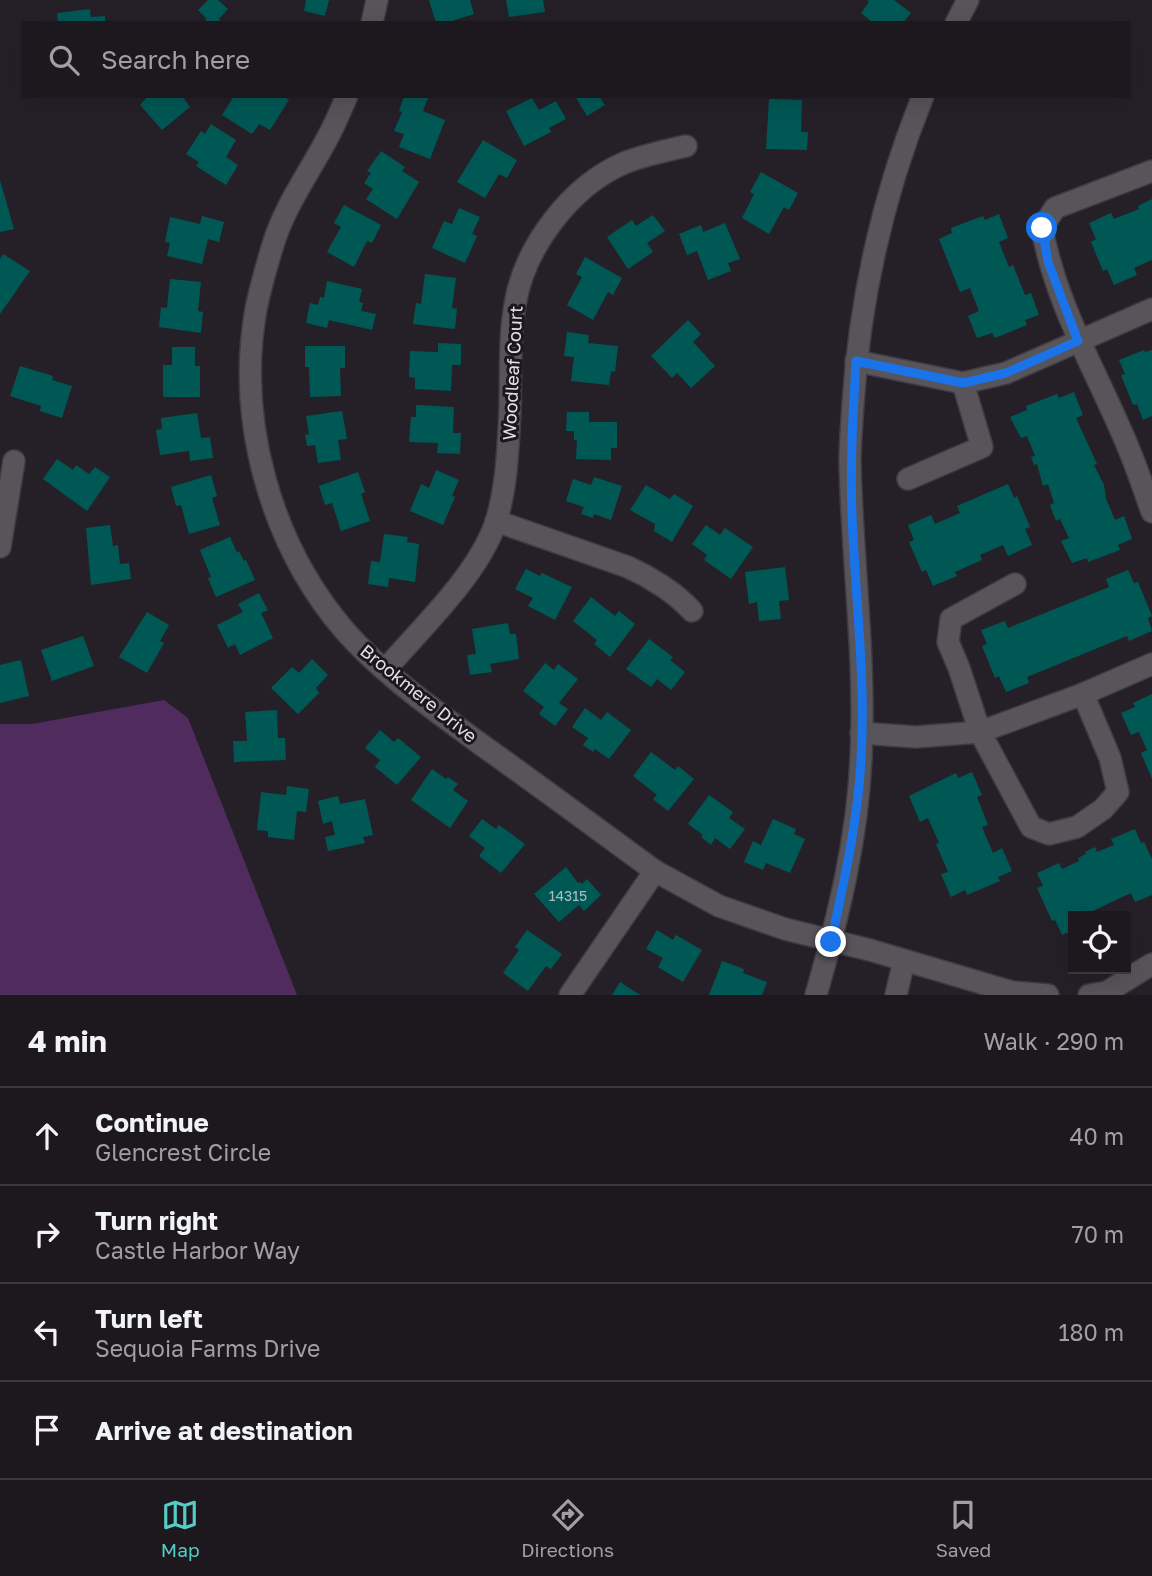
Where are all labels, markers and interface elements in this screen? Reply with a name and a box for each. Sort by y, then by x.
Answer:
search box [21,21,1131,98]
icon: search [45,41,83,79]
text: Search here [101,44,250,75]
route start [1026,212,1057,243]
street label: Woodleaf Court [497,305,527,441]
street label: Brookmere Drive [356,639,482,747]
house number: 14315 [549,887,587,904]
map controls [1068,911,1131,974]
button: locate [1068,911,1131,974]
route end [815,926,846,957]
text: 4 min [28,1023,107,1059]
text: Walk · 290 m [983,1027,1124,1055]
text: Continue [95,1107,209,1138]
icon: ahead [28,1117,66,1155]
text: 40 m [1070,1122,1124,1150]
text: Glencrest Circle [95,1138,271,1166]
text: Turn right [95,1205,218,1236]
icon: right [28,1215,66,1253]
text: 70 m [1071,1220,1124,1248]
text: Castle Harbor Way [95,1236,300,1264]
text: Turn left [95,1303,203,1334]
icon: left [28,1313,66,1351]
text: 180 m [1058,1318,1124,1346]
text: Sequoia Farms Drive [95,1334,320,1362]
icon: arrive [28,1411,66,1449]
text: Arrive at destination [95,1415,353,1446]
tab: Map [161,1496,200,1561]
tab: Directions [521,1496,614,1561]
tab: Saved [936,1496,991,1561]

